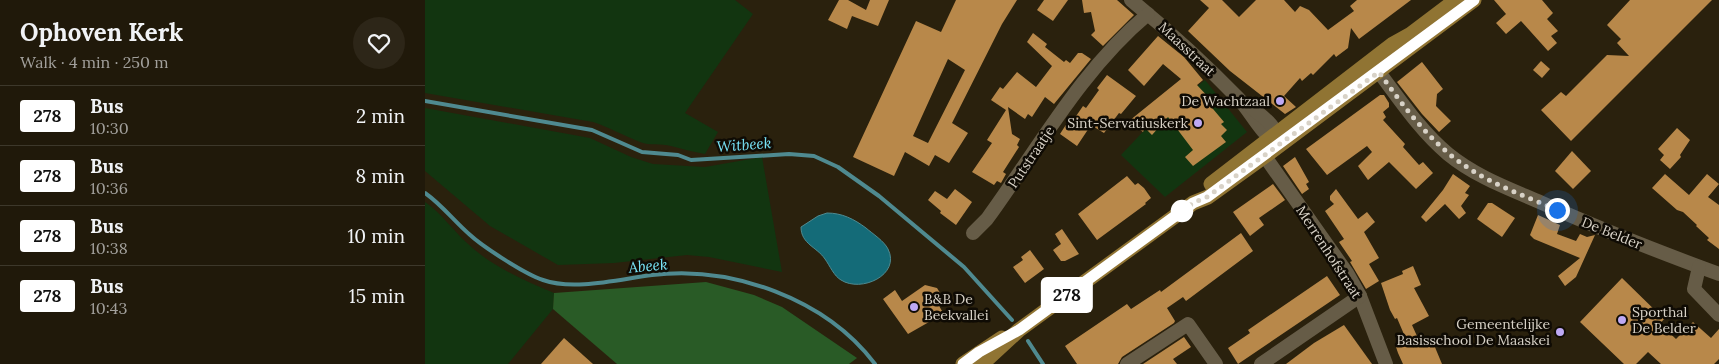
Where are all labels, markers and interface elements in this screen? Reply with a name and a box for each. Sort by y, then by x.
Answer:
text: Ophoven Kerk [20,17,183,48]
button: heart [353,17,405,69]
street label: Maasstraat [1155,18,1220,80]
text: Walk · 4 min · 250 m [20,52,168,72]
place label: De Wachtzaal [1181,92,1270,110]
text: Bus [90,94,123,118]
marker: De Wachtzaal [1274,95,1286,107]
text: 278 [33,104,62,127]
text: 2 min [356,104,405,128]
place label: Sint-Servatiuskerk [1067,114,1188,132]
marker: Sint-Servatiuskerk [1192,117,1204,129]
text: 10:30 [90,118,129,138]
street label: Putstraatje [1004,122,1059,192]
water label: Witbeek [716,133,772,156]
text: Bus [90,154,123,178]
text: 278 [33,164,62,187]
text: 8 min [355,164,405,188]
text: 10:36 [90,178,128,198]
your location [1545,198,1570,223]
unlabelled marker [1171,200,1193,222]
street label: Merrenhofstraat [1292,202,1366,302]
street label: De Belder [1579,213,1645,253]
text: Bus [90,214,123,238]
text: 278 [33,224,62,247]
text: 10 min [347,224,405,248]
text: 10:38 [90,238,128,258]
water label: Abeek [627,254,668,277]
text: Bus [90,274,123,298]
line badge: 278 [1038,279,1096,311]
text: 278 [1053,283,1081,306]
text: 278 [33,284,62,307]
text: 15 min [349,284,405,308]
place label: B&B De Beekvallei [924,290,989,324]
text: 10:43 [90,298,127,318]
marker: B&B De Beekvallei [908,301,920,313]
place label: Sporthal De Belder [1632,303,1696,337]
marker: Sporthal De Belder [1616,314,1628,326]
place label: Gemeentelijke Basisschool De Maaskei [1397,315,1550,349]
marker: Gemeentelijke Basisschool De Maaskei [1554,326,1566,338]

